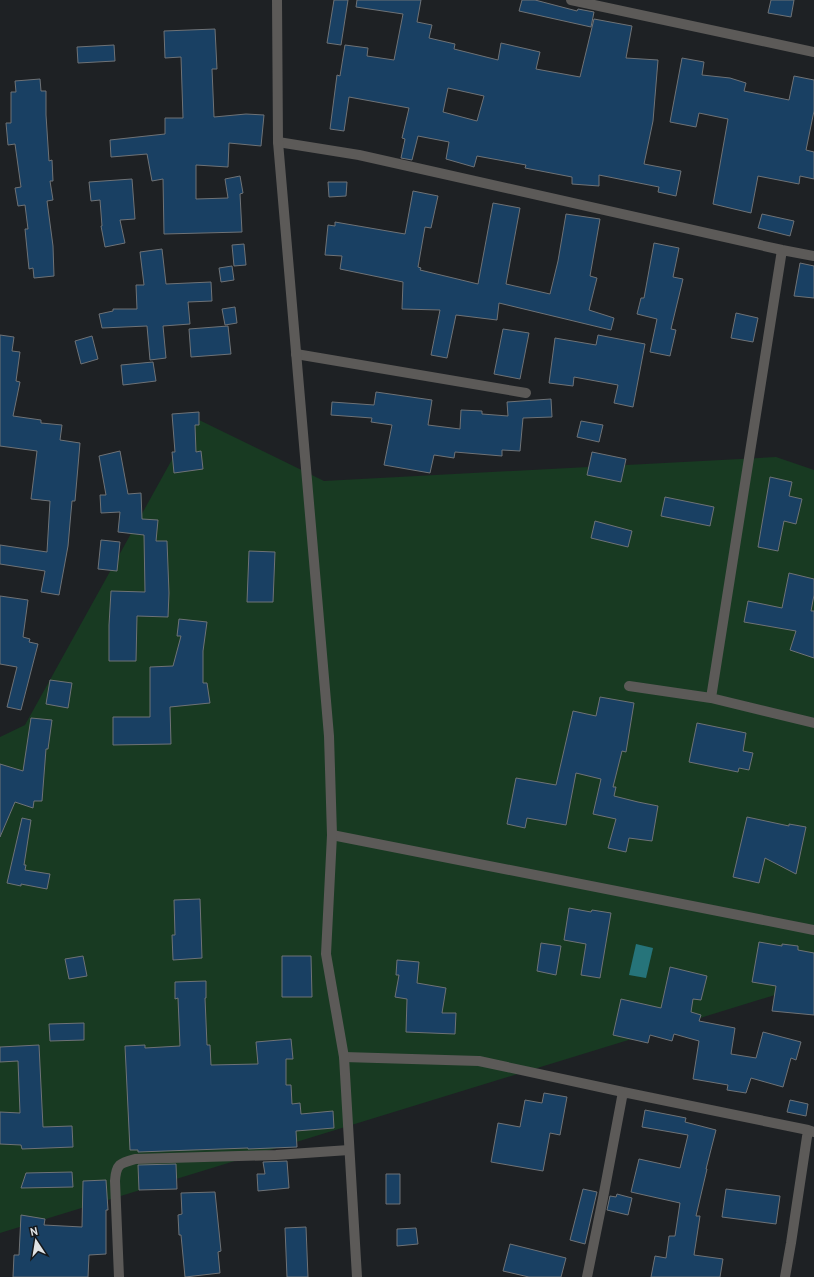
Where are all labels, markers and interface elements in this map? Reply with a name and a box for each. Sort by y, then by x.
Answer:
north arrow [16,1221,56,1261]
text: N [29,1224,39,1239]

